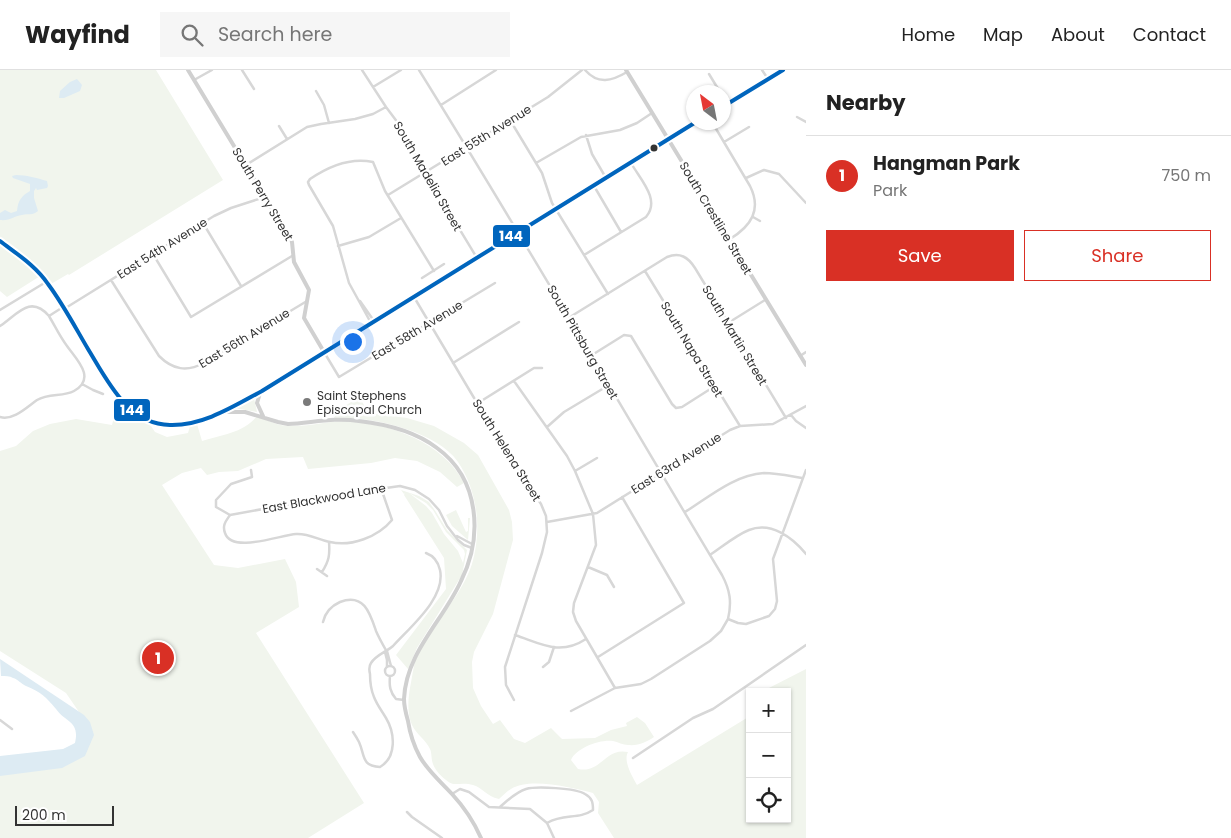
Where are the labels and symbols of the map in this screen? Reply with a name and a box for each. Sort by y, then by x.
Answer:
north arrow [686,85,731,130]
street label: East 55th Avenue [438,100,534,170]
street label: South Madelia Street [390,118,466,234]
unlabelled marker [649,143,659,153]
street label: South Perry Street [228,144,298,244]
street label: South Crestline Street [676,158,756,278]
street label: East 54th Avenue [114,213,210,283]
line badge: 144 [492,224,531,248]
text: 144 [499,226,523,246]
street label: South Pittsburg Street [543,282,623,402]
street label: South Martin Street [698,282,772,388]
street label: East 58th Avenue [368,296,466,364]
street label: South Napa Street [657,298,727,400]
street label: East 56th Avenue [195,304,293,372]
your location [340,329,366,355]
place label: Saint Stephens Episcopal Church [317,387,422,418]
street label: South Helena Street [469,395,545,505]
marker: Saint Stephens Episcopal Church [301,396,313,408]
line badge: 144 [113,398,151,422]
text: 144 [120,400,144,420]
street label: East 63rd Avenue [628,428,724,498]
street label: East Blackwood Lane [261,479,387,517]
pin: 1 [142,639,174,677]
scale bar [15,803,114,826]

